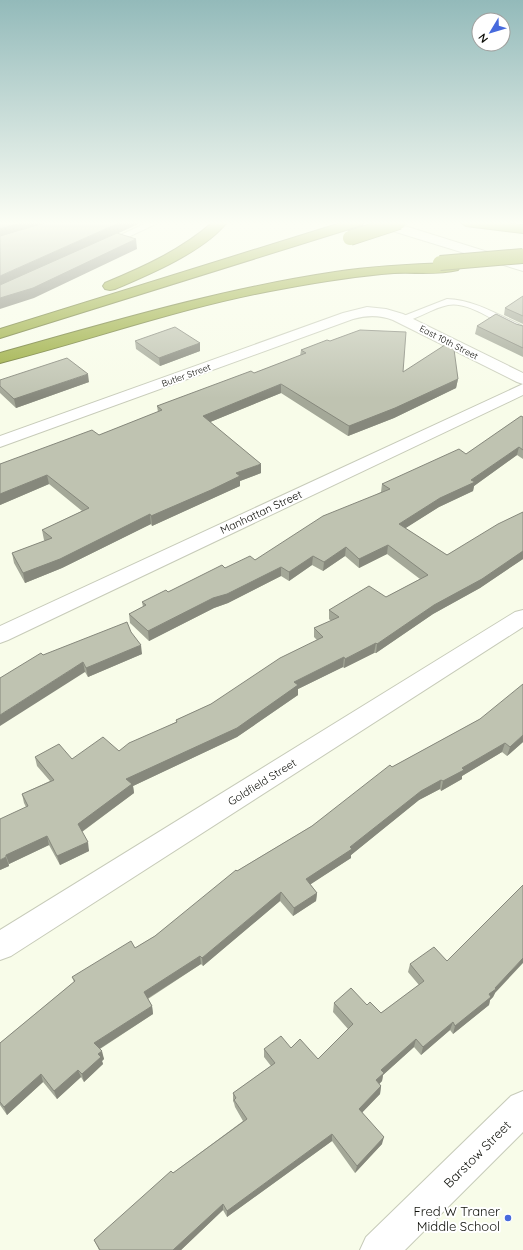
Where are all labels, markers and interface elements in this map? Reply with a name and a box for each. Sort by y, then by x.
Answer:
north arrow [471,12,511,52]
text: N [475,31,491,46]
street label: East 10th Street [418,323,480,361]
street label: Butler Street [160,361,212,389]
street label: Manhattan Street [218,487,304,537]
street label: Goldfield Street [225,755,299,809]
street label: Barstow Street [440,1117,514,1191]
place label: Fred W Traner Middle School [413,1203,500,1234]
marker: Fred W Traner Middle School [503,1213,513,1223]

